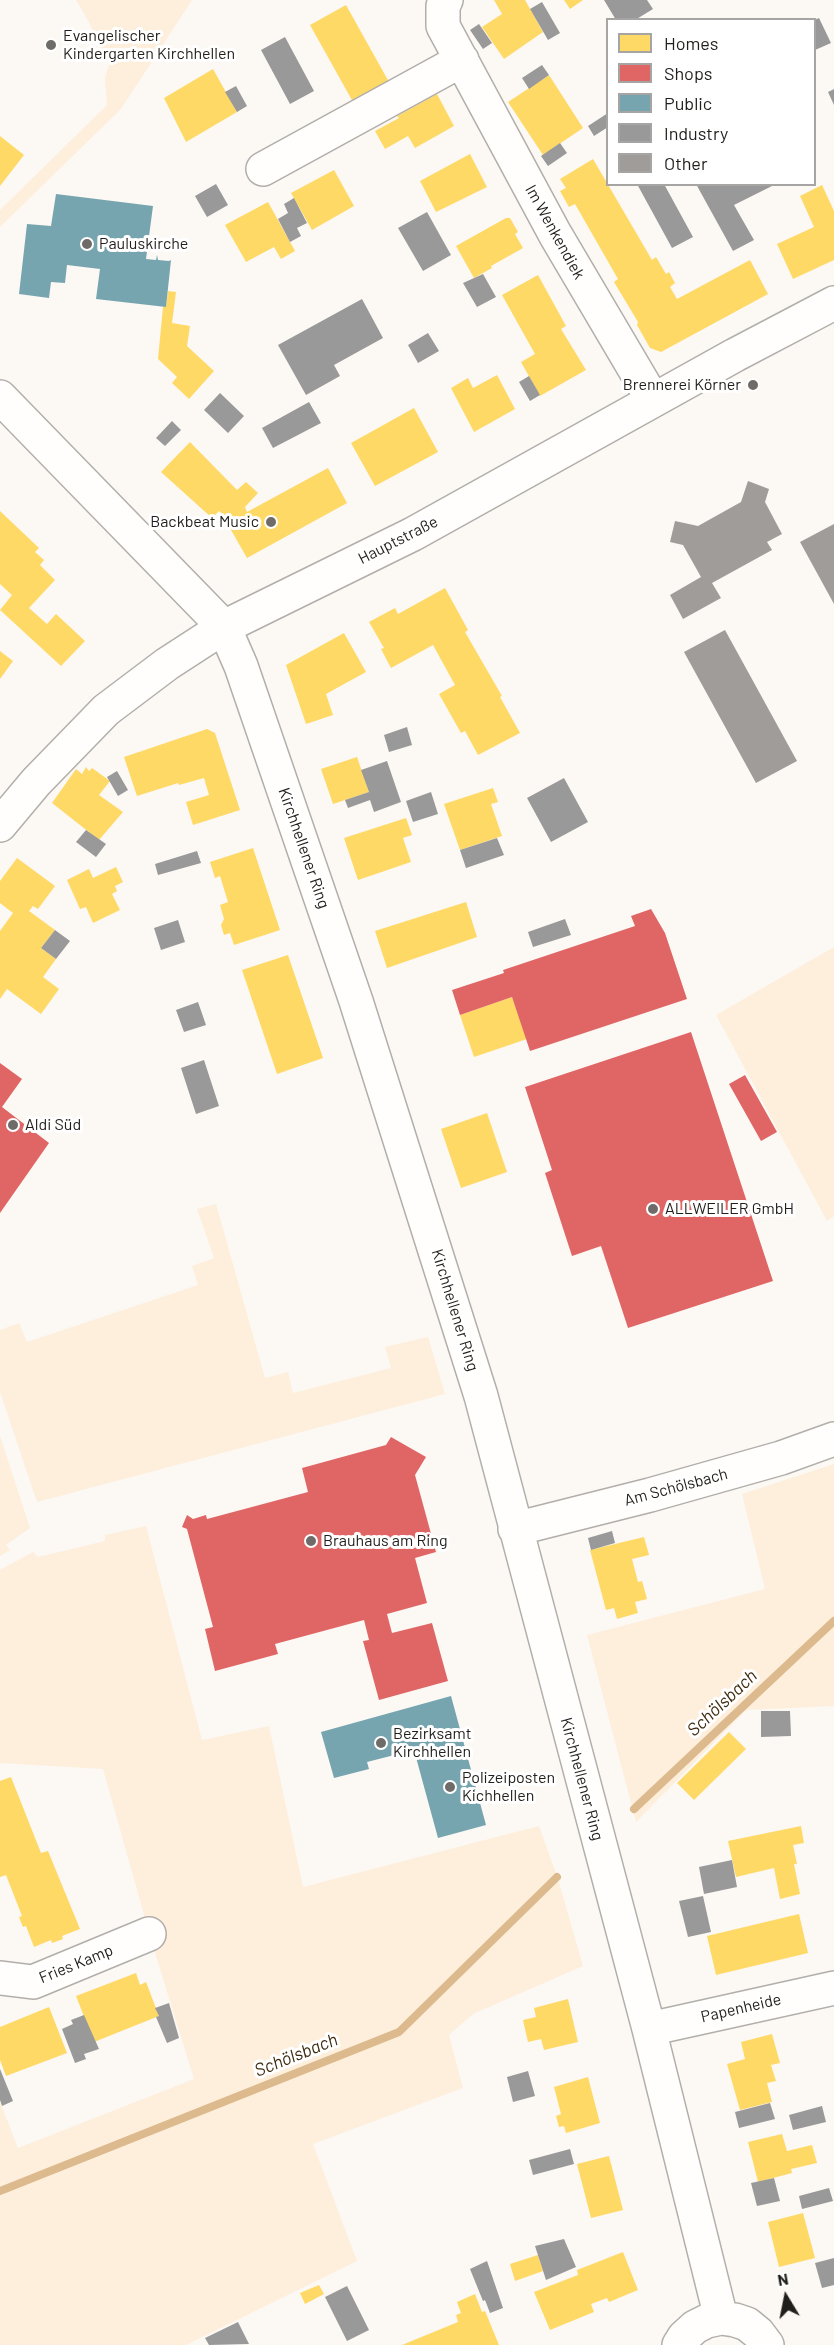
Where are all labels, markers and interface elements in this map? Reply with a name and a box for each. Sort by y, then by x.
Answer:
legend [606,18,816,186]
place label: Evangelischer Kindergarten Kirchhellen [63,26,235,64]
text: Homes [664,32,718,54]
marker: Evangelischer Kindergarten Kirchhellen [44,38,58,52]
text: Shops [664,62,713,84]
text: Public [664,92,712,114]
text: Industry [664,122,728,144]
text: Other [664,152,707,174]
street label: Im Wenkendiek [521,181,589,283]
place label: Pauluskirche [99,234,188,254]
marker: Pauluskirche [80,237,94,251]
place label: Brennerei Körner [623,375,741,395]
marker: Brennerei Körner [746,378,760,392]
place label: Backbeat Music [150,512,259,532]
street label: Hauptstraße [355,512,441,568]
marker: Backbeat Music [264,515,278,529]
street label: Kirchhellener Ring [274,785,334,911]
place label: Aldi Süd [25,1115,81,1135]
marker: Aldi Süd [6,1118,20,1132]
place label: ALLWEILER GmbH [665,1199,794,1219]
marker: ALLWEILER GmbH [646,1202,660,1216]
street label: Kirchhellener Ring [427,1247,483,1373]
street label: Am Schölsbach [622,1464,730,1510]
place label: Brauhaus am Ring [323,1531,448,1551]
marker: Brauhaus am Ring [304,1534,318,1548]
water label: Schölsbach [683,1665,761,1741]
street label: Kirchhellener Ring [556,1715,608,1843]
place label: Bezirksamt Kirchhellen [393,1724,471,1762]
marker: Bezirksamt Kirchhellen [374,1736,388,1750]
place label: Polizeiposten Kichhellen [462,1768,555,1806]
marker: Polizeiposten Kichhellen [443,1780,457,1794]
street label: Fries Kamp [36,1940,116,1988]
street label: Papenheide [699,1989,783,2027]
water label: Schölsbach [251,2029,341,2081]
north arrow [756,2267,816,2327]
text: N [776,2269,790,2289]

